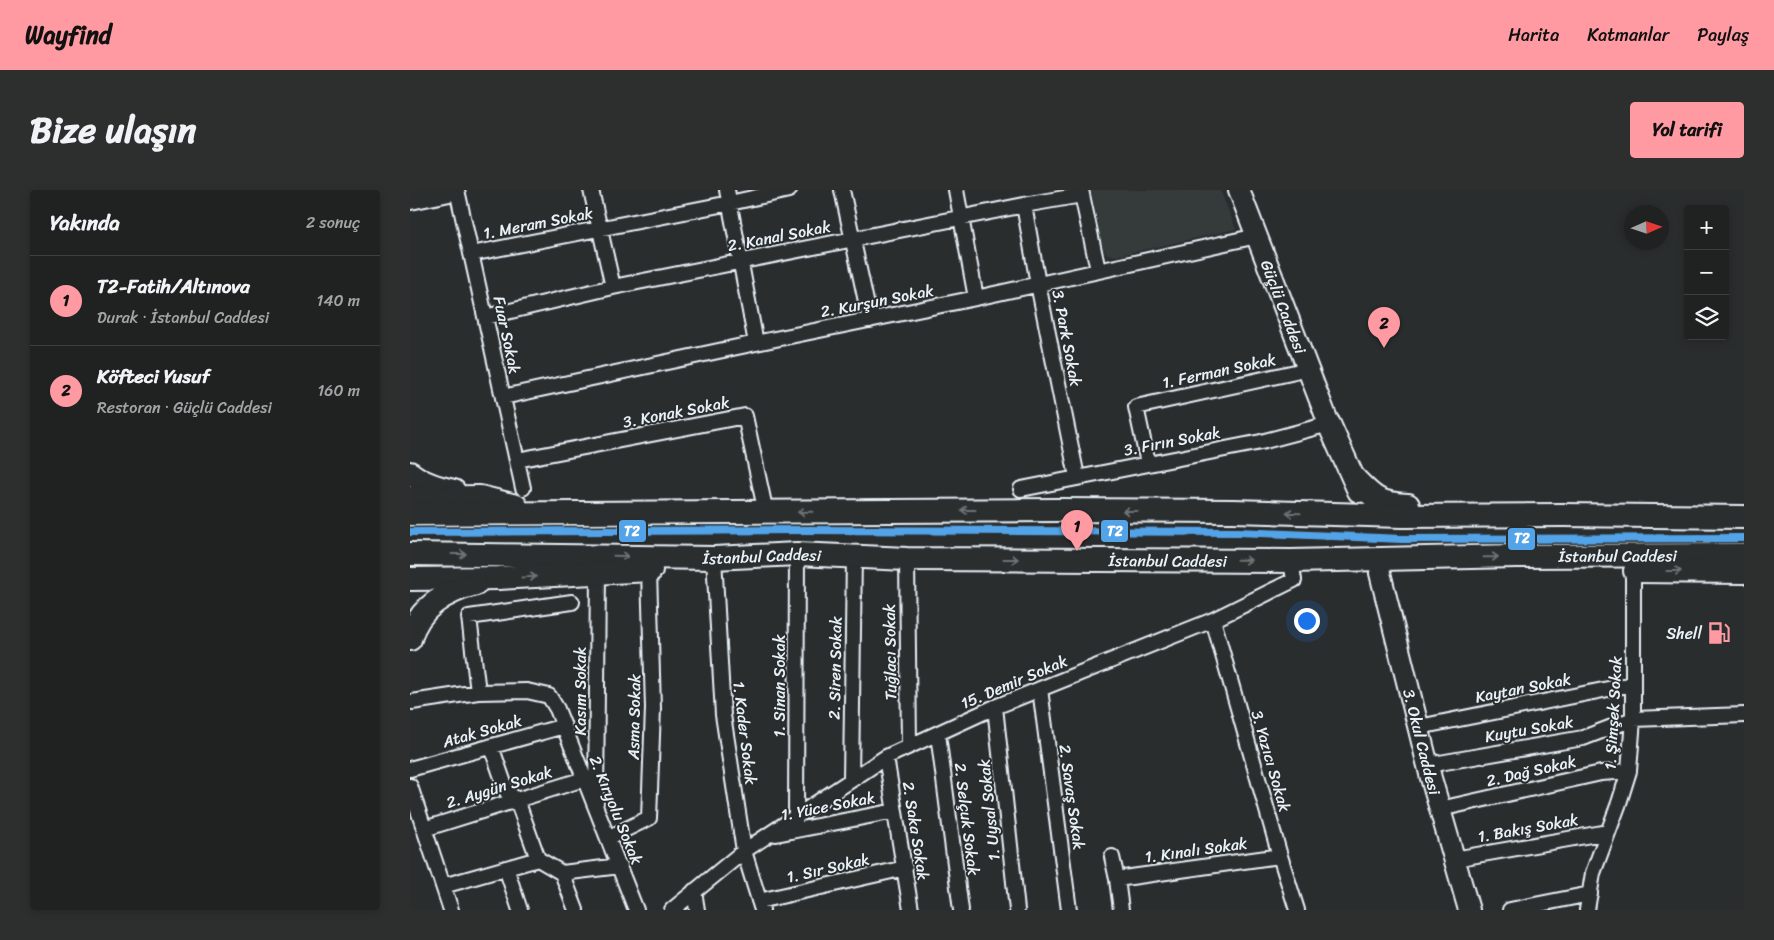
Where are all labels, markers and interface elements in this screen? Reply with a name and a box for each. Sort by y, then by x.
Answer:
text: Wayfind [25,14,111,56]
text: Harita [1508,19,1559,51]
text: Katmanlar [1587,19,1669,51]
text: Paylaş [1697,19,1749,51]
text: Bize ulaşın [30,99,196,161]
button: Yol tarifi [1630,102,1744,158]
street label: 1. Meram Sokak [481,198,596,248]
text: Yakında [50,204,120,242]
north arrow [1624,205,1669,250]
map controls [1684,205,1729,340]
button: + [1684,205,1729,250]
text: 2 sonuç [306,208,360,237]
street label: 2. Kanal Sokak [725,212,833,260]
button: − [1684,250,1729,295]
street label: Güçlü Caddesi [1253,255,1315,359]
text: T2-Fatih/Altınova [97,270,250,303]
street label: 2. Kurşun Sokak [818,276,937,326]
text: 1 [63,286,69,315]
text: 140 m [317,286,360,315]
street label: 3. Park Sokak [1043,287,1091,389]
street label: Fuar Sokak [485,293,529,377]
button: layers [1684,295,1729,340]
text: Durak · İstanbul Caddesi [97,303,269,332]
pin: 2 [1368,307,1400,348]
street label: 1. Ferman Sokak [1159,345,1279,397]
text: Köfteci Yusuf [97,360,210,393]
text: 2 [61,376,71,405]
text: 160 m [317,376,360,405]
street label: 3. Konak Sokak [620,387,732,437]
text: Restoran · Güçlü Caddesi [97,393,272,422]
street label: 3. Fırın Sokak [1121,417,1223,465]
one-way arrow [960,505,976,515]
one-way arrow [1123,506,1139,515]
one-way arrow [798,507,814,517]
one-way arrow [1285,509,1301,518]
pin: 1 [1061,510,1093,551]
line badge: T2 [618,519,647,543]
text: T2 [624,519,641,544]
line badge: T2 [1100,519,1129,543]
text: T2 [1107,519,1124,544]
text: T2 [1514,526,1531,551]
line badge: T2 [1507,527,1536,551]
street label: İstanbul Caddesi [702,539,822,573]
street label: İstanbul Caddesi [1557,541,1678,570]
street label: İstanbul Caddesi [1107,546,1228,575]
one-way arrow [450,549,466,559]
one-way arrow [613,552,629,561]
one-way arrow [1482,552,1499,562]
one-way arrow [1002,554,1019,564]
one-way arrow [1235,556,1251,565]
one-way arrow [1666,566,1682,576]
one-way arrow [520,572,536,581]
street label: Tuğlacı Sokak [875,603,905,700]
your location [1294,608,1320,634]
street label: 2. Siren Sokak [820,616,850,720]
place label: Shell [1666,619,1702,648]
fuel station icon: Shell [1706,620,1732,646]
street label: 1. Sinan Sokak [765,634,794,737]
street label: Kasım Sokak [566,646,595,736]
street label: 15. Demir Sokak [956,646,1073,718]
street label: 1. Şimşek Sokak [1596,655,1630,771]
street label: Kaytan Sokak [1473,664,1574,711]
street label: Asma Sokak [619,673,649,761]
street label: 1. Kader Sokak [724,680,766,787]
street label: 3. Okul Caddesi [1395,686,1450,799]
street label: Atak Sokak [438,706,526,756]
street label: 3. Yazıcı Sokak [1243,707,1300,816]
street label: Kuytu Sokak [1482,707,1576,751]
street label: 2. Savaş Sokak [1050,742,1094,852]
street label: 2. Dağ Sokak [1483,746,1579,795]
street label: 2. Kıryolu Sokak [581,751,651,870]
street label: 2. Aygün Sokak [442,757,556,817]
street label: 1. Uysal Sokak [969,757,1009,862]
street label: 2. Selçuk Sokak [946,761,988,877]
street label: 2. Saka Sokak [894,779,938,883]
street label: 1. Yüce Sokak [779,783,877,829]
street label: 1. Bakış Sokak [1475,805,1581,851]
street label: 1. Kınalı Sokak [1143,828,1250,872]
street label: 1. Sır Sokak [784,844,872,892]

